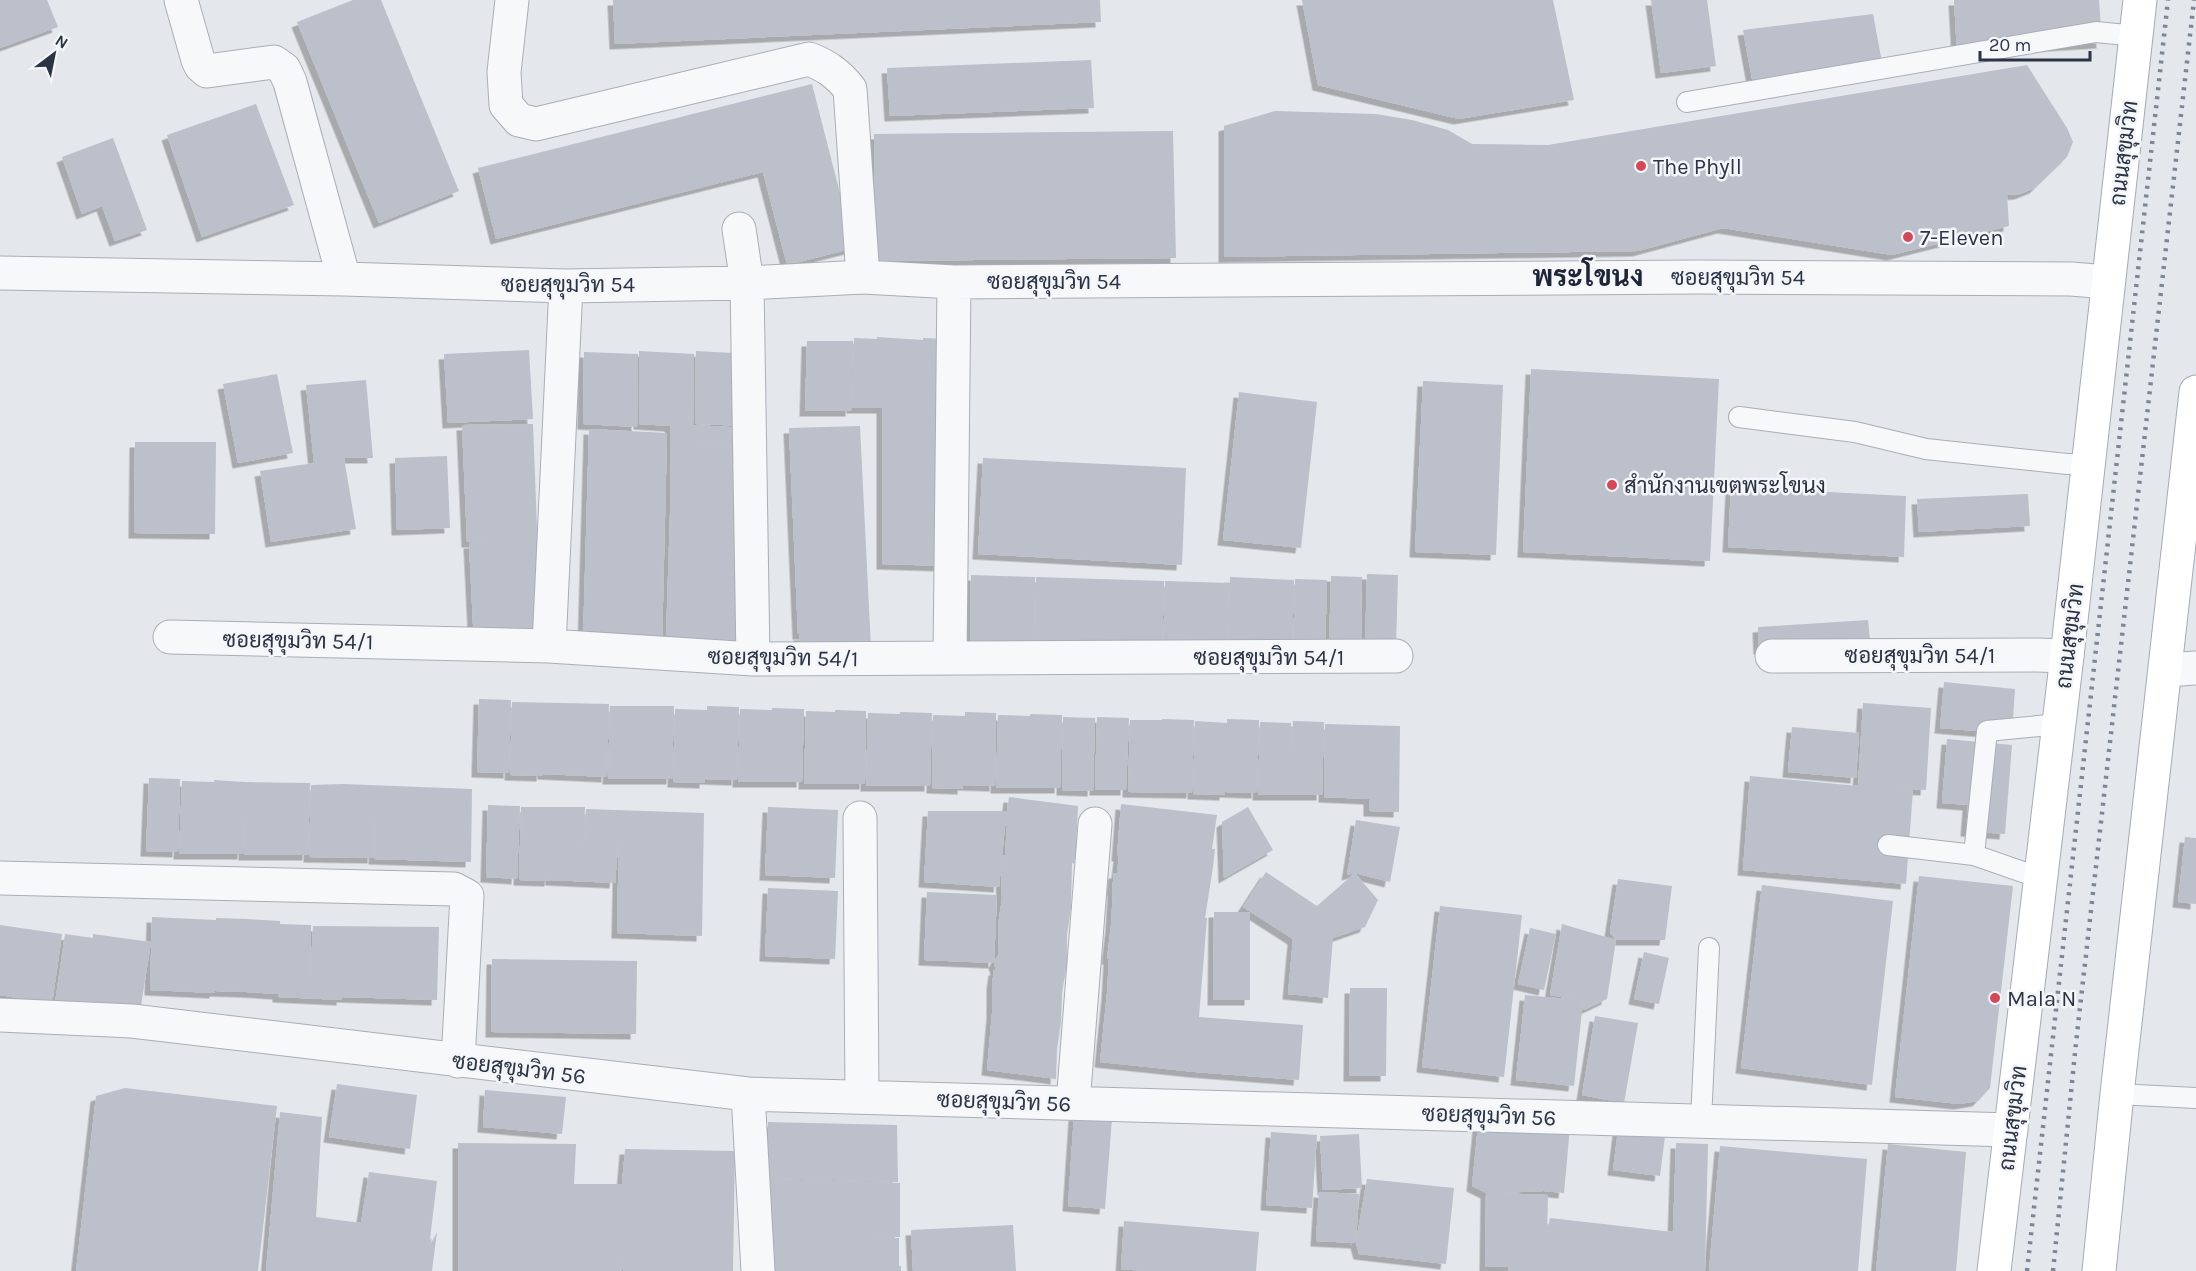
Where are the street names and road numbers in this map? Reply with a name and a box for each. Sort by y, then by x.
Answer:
street label: ถนนสุขุมวิท [2104,99,2145,207]
street label: ซอยสุขุมวิท 54 [1671,264,1805,293]
street label: ซอยสุขุมวิท 54 [987,268,1121,297]
street label: ซอยสุขุมวิท 54 [501,271,635,300]
street label: ถนนสุขุมวิท [2050,582,2091,690]
street label: ซอยสุขุมวิท 54/1 [222,626,374,657]
street label: ซอยสุขุมวิท 54/1 [1845,642,1995,671]
street label: ซอยสุขุมวิท 54/1 [707,643,859,674]
street label: ซอยสุขุมวิท 54/1 [1194,644,1344,673]
street label: ซอยสุขุมวิท 56 [450,1047,587,1092]
street label: ถนนสุขุมวิท [1993,1064,2034,1172]
street label: ซอยสุขุมวิท 56 [936,1086,1072,1119]
street label: ซอยสุขุมวิท 56 [1421,1100,1557,1133]

